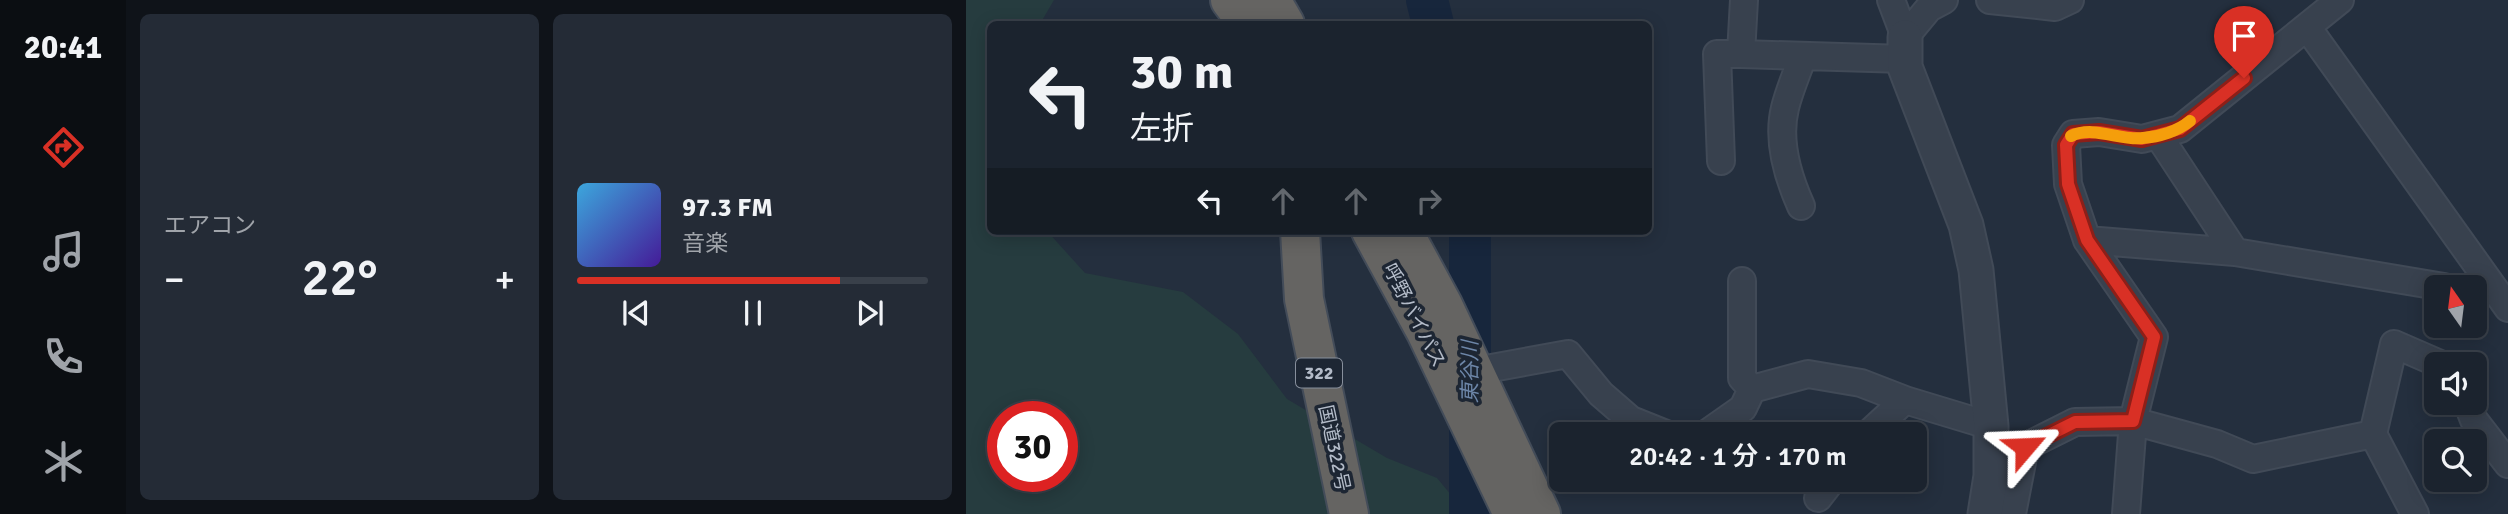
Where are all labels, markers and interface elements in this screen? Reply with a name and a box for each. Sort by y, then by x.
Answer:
pin [2214,6,2274,78]
icon: arrive [2225,17,2263,55]
text: 20:41 [24,28,102,67]
text: 30 m [1130,42,1233,102]
icon: left [1015,49,1106,140]
text: 左折 [1130,109,1194,148]
icon: directions [39,123,88,172]
icon: left [1191,182,1229,220]
icon: ahead [1264,182,1302,220]
icon: ahead [1337,182,1375,220]
icon: right [1410,182,1448,220]
text: 97.3 FM [682,192,773,224]
text: エアコン [164,211,256,240]
icon: music [39,227,88,276]
text: 音楽 [682,229,728,258]
text: 22° [301,246,378,310]
text: − [164,256,185,303]
text: + [494,256,515,303]
street label: 呼野バイパス [1378,259,1451,372]
north arrow [2424,275,2487,338]
map controls [2424,275,2487,492]
icon: previous [617,294,655,332]
icon: pause [734,294,772,332]
icon: next [851,294,889,332]
icon: phone [39,332,88,381]
water label: 東谷川 [1457,339,1483,404]
button: sound [2424,352,2487,415]
road number: 322 [1296,358,1342,388]
speed limit sign: 30 [987,401,1078,492]
street label: 国道322号 [1313,403,1355,494]
position arrow [1988,410,2062,484]
button: search [2424,429,2487,492]
icon: climate [39,437,88,486]
text: 20:42 · 1 分 · 170 m [1629,441,1847,473]

